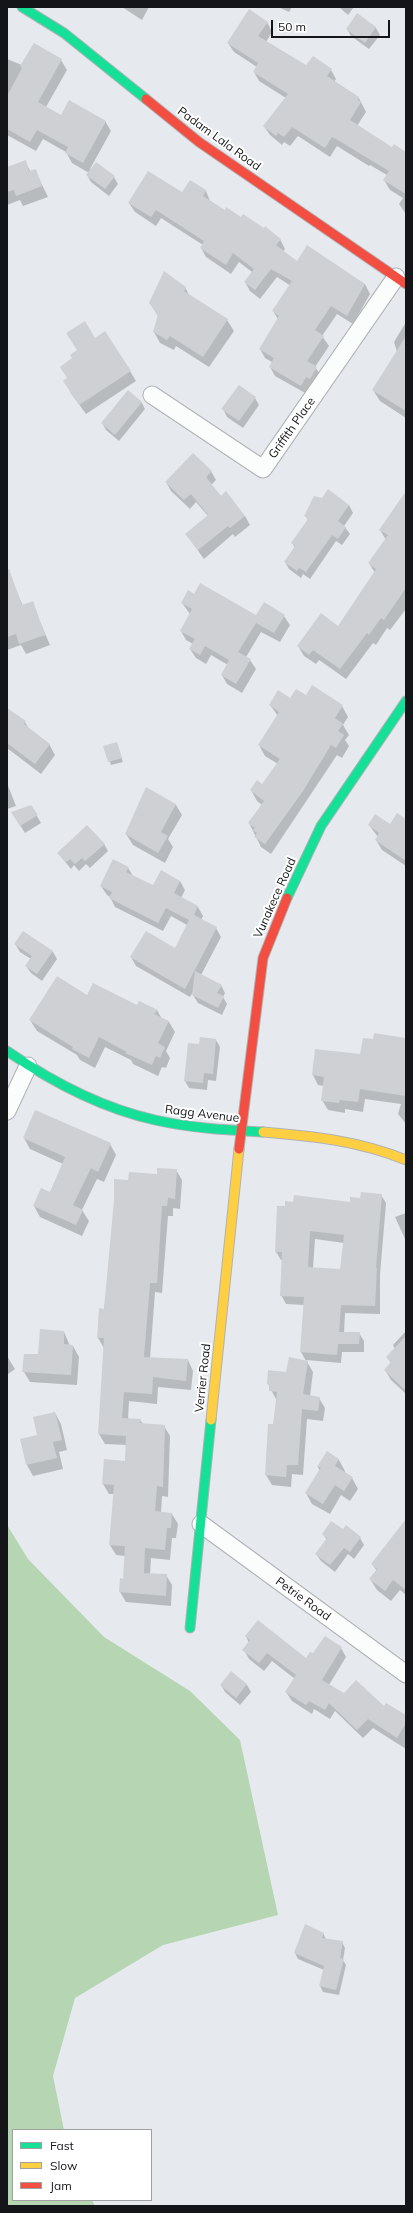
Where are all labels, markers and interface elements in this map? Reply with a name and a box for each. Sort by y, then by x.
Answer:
scale bar [273,12,392,38]
text: 50 m [278,19,306,34]
street label: Padam Lala Road [175,104,263,174]
street label: Griffith Place [266,395,318,461]
street label: Vunakece Road [251,856,299,940]
street label: Ragg Avenue [164,1102,240,1126]
street label: Verrier Road [192,1343,214,1413]
street label: Petrie Road [273,1574,333,1624]
legend [12,2129,152,2201]
text: Fast [50,2138,74,2153]
text: Slow [50,2158,78,2173]
text: Jam [50,2178,72,2193]

